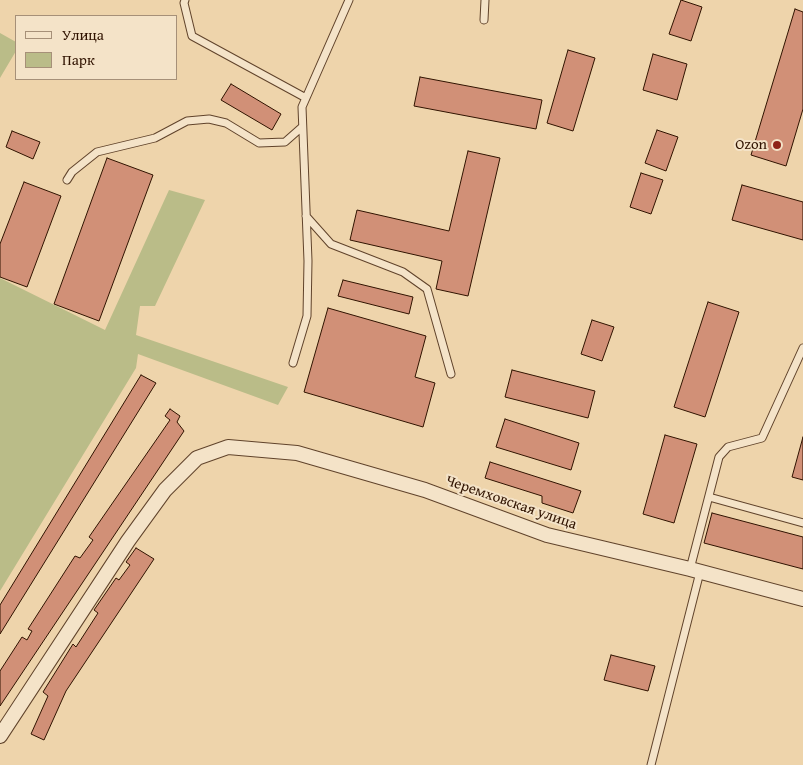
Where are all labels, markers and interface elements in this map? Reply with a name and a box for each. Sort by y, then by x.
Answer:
legend [15,15,178,80]
text: Улица [62,24,104,45]
text: Парк [62,49,95,70]
place label: Ozon [735,136,767,154]
marker: Ozon [771,139,783,151]
street label: Черемховская улица [443,472,579,534]

